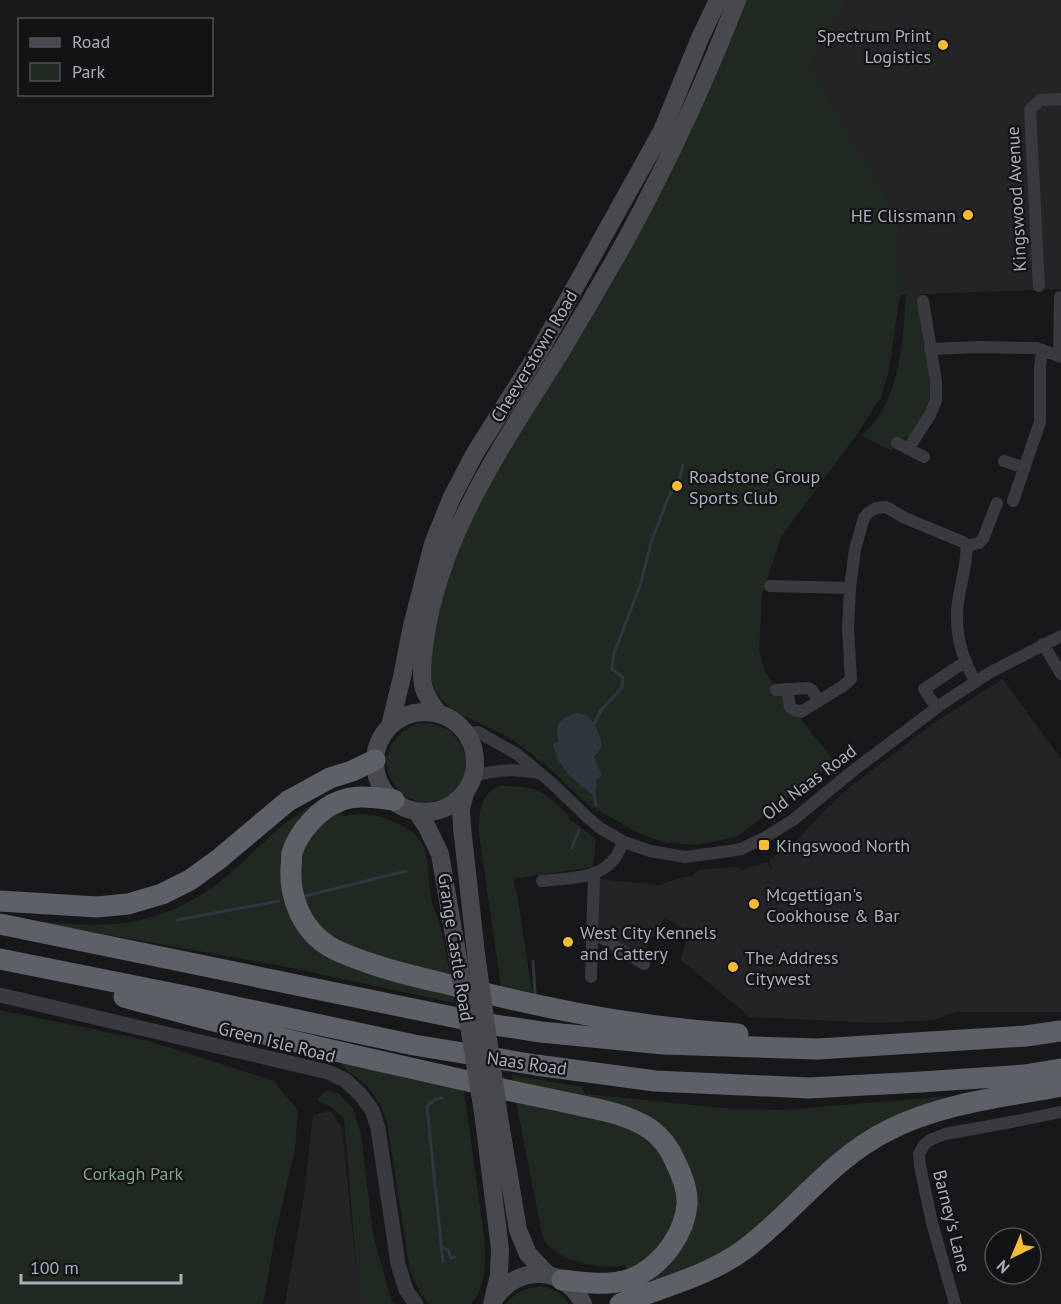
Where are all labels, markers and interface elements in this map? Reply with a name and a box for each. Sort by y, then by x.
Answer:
legend [18,18,213,96]
place label: Spectrum Print Logistics [817,24,931,68]
text: Road [72,30,110,53]
marker: Spectrum Print Logistics [936,38,950,52]
text: Park [72,60,105,83]
street label: Kingswood Avenue [1001,126,1031,272]
place label: HE Clissmann [851,204,956,227]
marker: HE Clissmann [961,208,975,222]
street label: Cheeverstown Road [485,286,583,426]
place label: Roadstone Group Sports Club [689,465,820,509]
marker: Roadstone Group Sports Club [670,479,684,493]
street label: Old Naas Road [757,739,861,825]
place label: Kingswood North [776,834,910,857]
marker: Kingswood North [757,838,771,852]
street label: Grange Castle Road [433,871,479,1023]
place label: Mcgettigan's Cookhouse & Bar [766,883,899,927]
marker: Mcgettigan's Cookhouse & Bar [747,897,761,911]
place label: West City Kennels and Cattery [580,921,716,965]
marker: West City Kennels and Cattery [561,935,575,949]
place label: The Address Citywest [745,946,839,990]
marker: The Address Citywest [726,960,740,974]
street label: Green Isle Road [216,1016,338,1068]
street label: Naas Road [486,1046,568,1080]
park label: Corkagh Park [83,1162,184,1185]
street label: Barney's Lane [928,1167,976,1275]
north arrow [983,1226,1043,1286]
scale bar [21,1247,182,1285]
text: 100 m [30,1256,79,1279]
text: N [992,1256,1013,1278]

